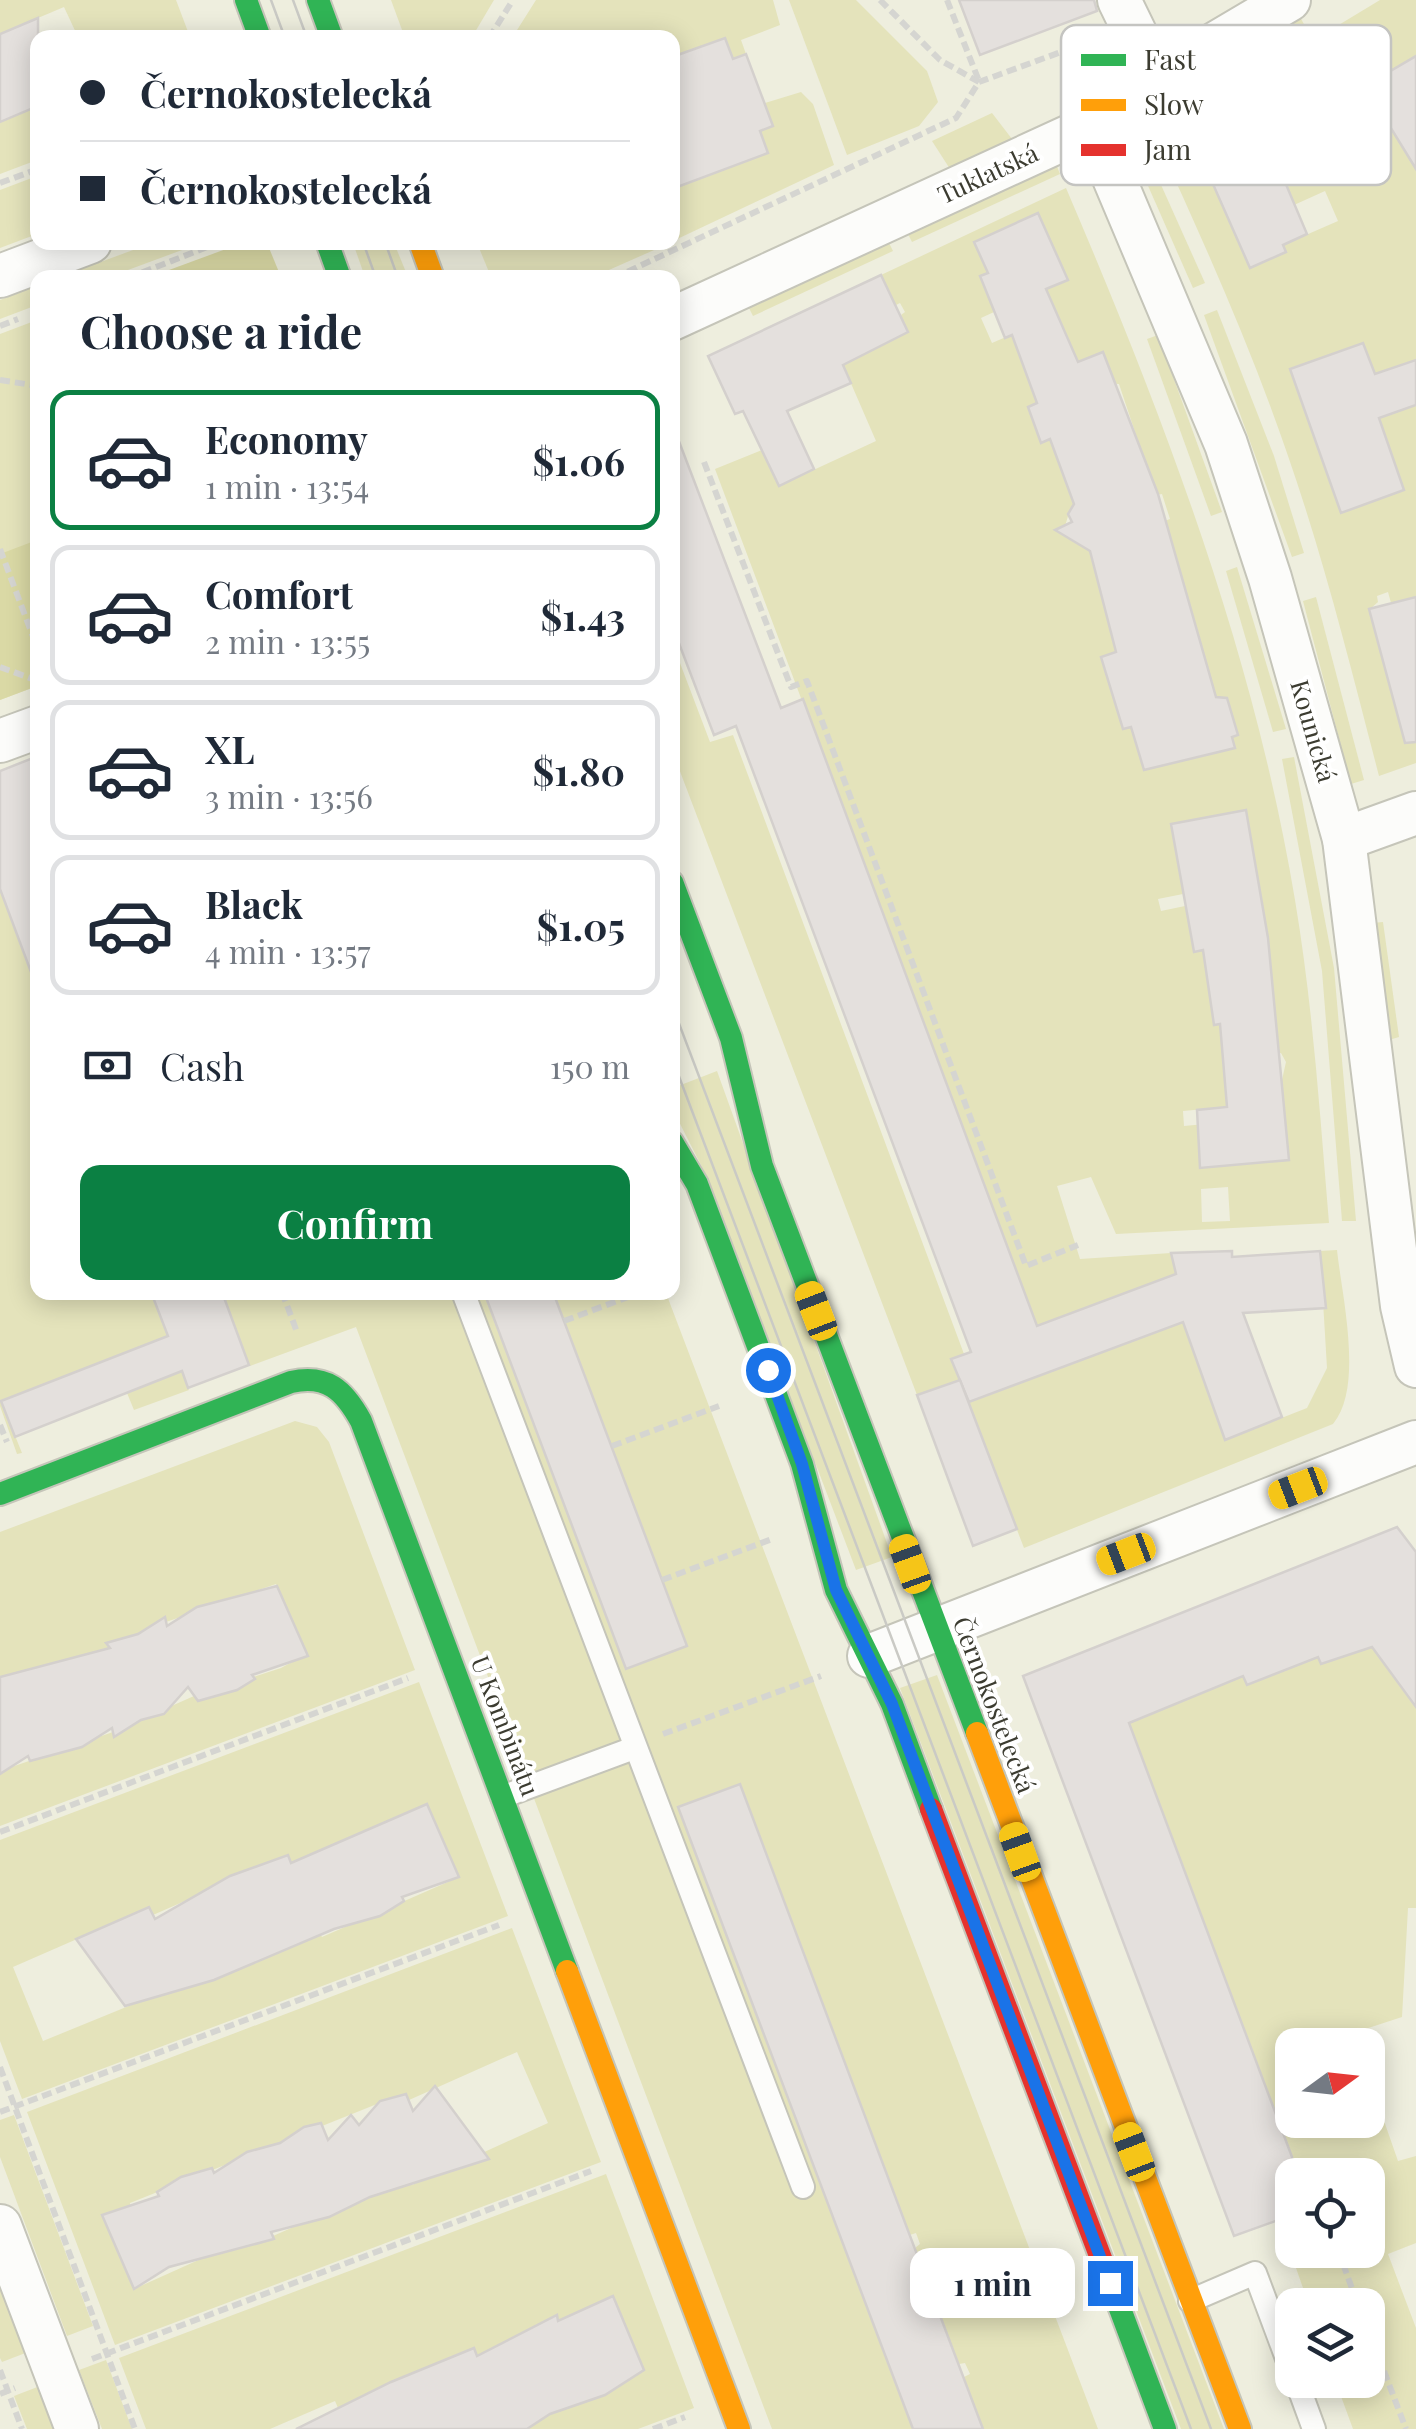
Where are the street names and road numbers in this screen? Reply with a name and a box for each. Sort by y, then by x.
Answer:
street label: Tuklatská [932,135,1043,210]
street label: Kounická [1284,676,1345,786]
street label: Černokostelecká [947,1612,1044,1798]
street label: U Kombinátu [465,1651,548,1800]

